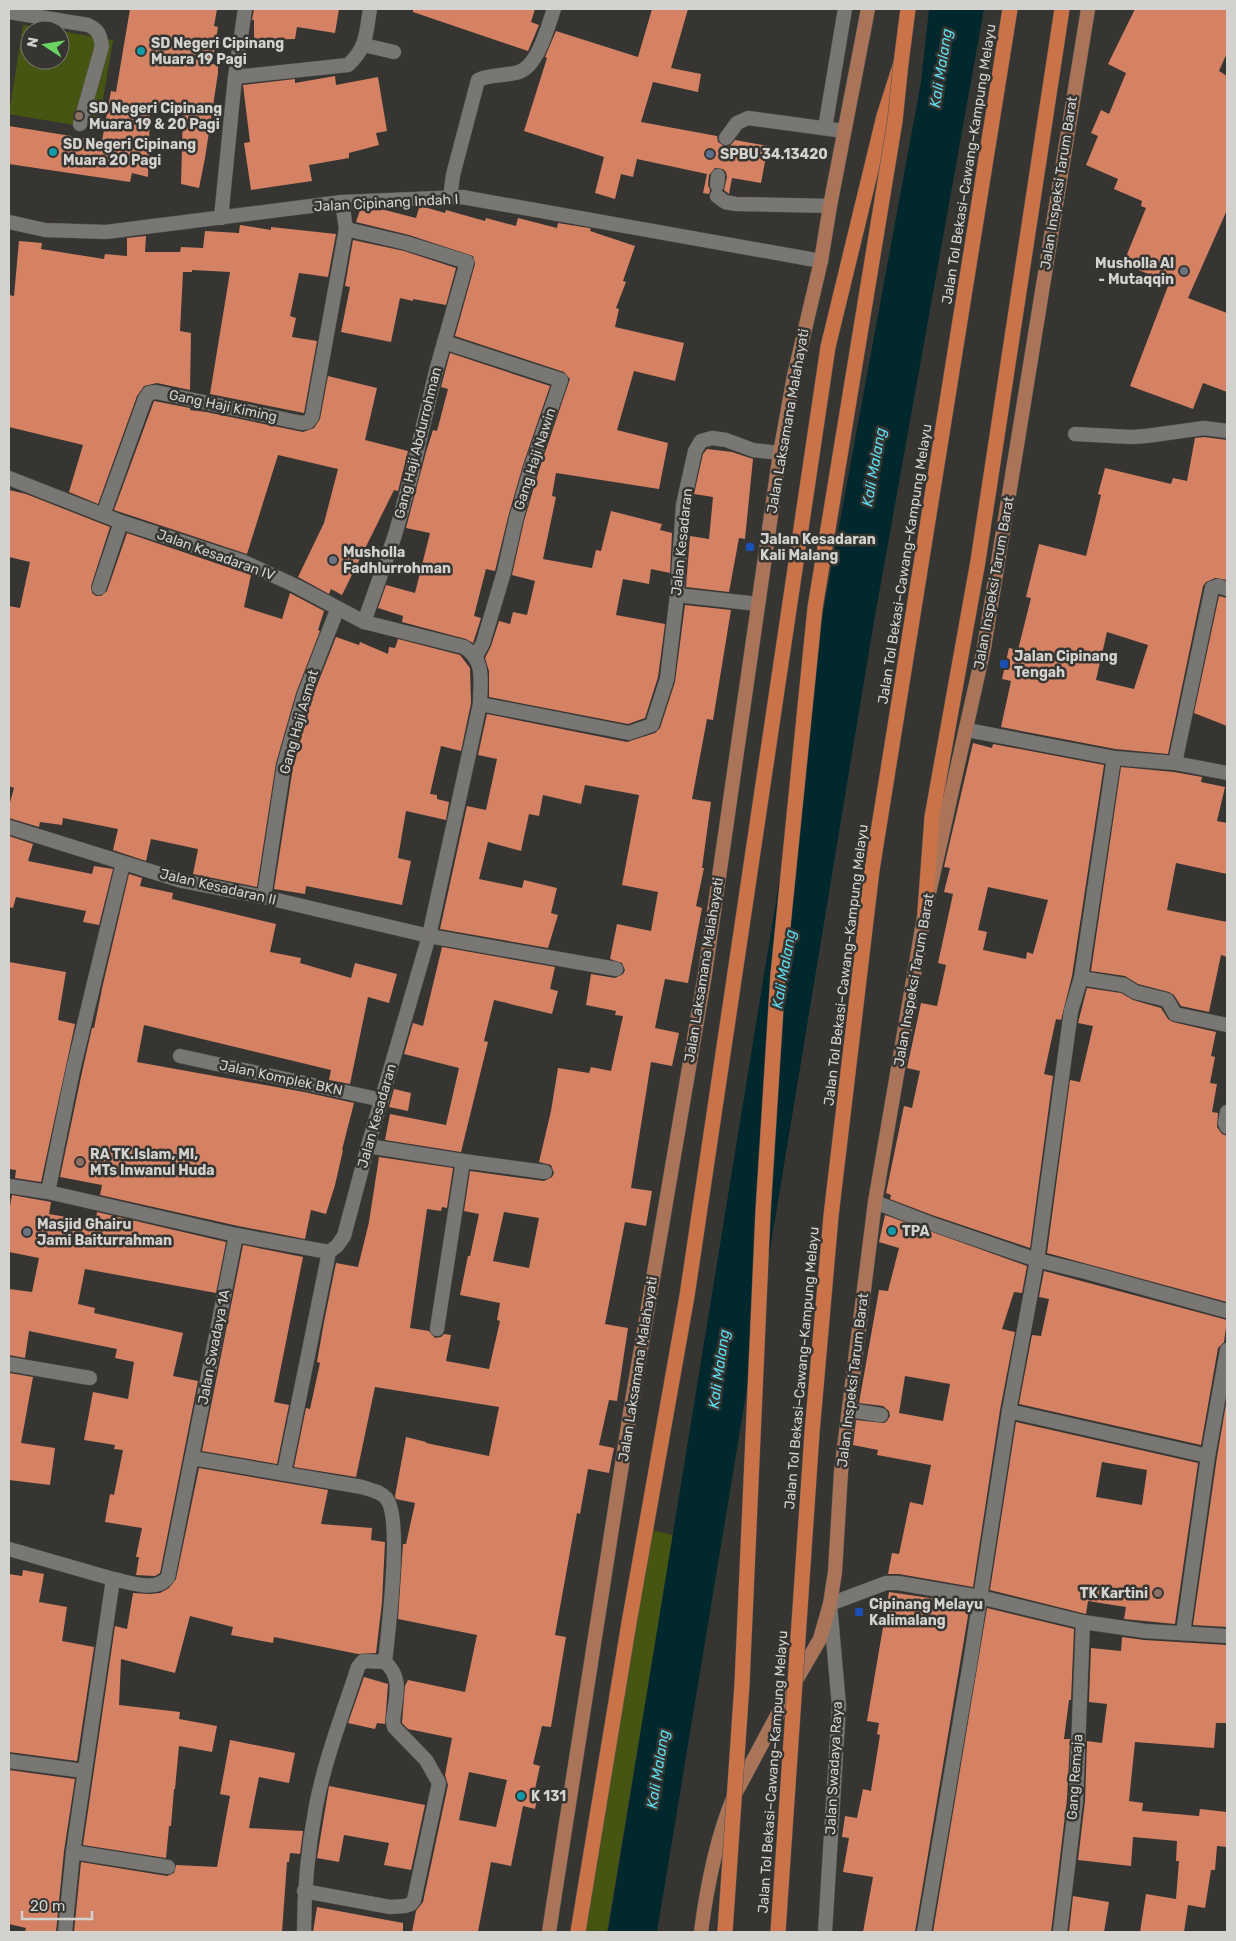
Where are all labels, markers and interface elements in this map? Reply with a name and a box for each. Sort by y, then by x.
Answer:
north arrow [20,20,70,70]
street label: Jalan Tol Bekasi–Cawang–Kampung Melayu [938,23,1000,305]
water label: Kali Malang [926,27,956,109]
place label: SD Negeri Cipinang Muara 19 Pagi [151,35,284,68]
text: N [23,36,42,49]
marker: SD Negeri Cipinang Muara 19 Pagi [135,45,147,57]
street label: Jalan Inspeksi Tarum Barat [1037,94,1081,271]
place label: SD Negeri Cipinang Muara 19 & 20 Pagi [89,100,222,133]
marker: SD Negeri Cipinang Muara 19 & 20 Pagi [73,110,85,122]
place label: SD Negeri Cipinang Muara 20 Pagi [63,136,196,169]
marker: SD Negeri Cipinang Muara 20 Pagi [47,146,59,158]
place label: SPBU 34.13420 [720,146,828,163]
marker: SPBU 34.13420 [704,148,716,160]
street label: Jalan Cipinang Indah I [313,191,459,215]
place label: Musholla Al - Mutaqqin [1095,255,1174,288]
marker: Musholla Al - Mutaqqin [1178,265,1190,277]
street label: Jalan Laksamana Malahayati [763,327,813,515]
street label: Gang Haji Abdurrohman [391,365,445,521]
street label: Gang Haji Kiming [167,386,279,426]
street label: Gang Haji Nawin [510,406,560,512]
street label: Jalan Tol Bekasi–Cawang–Kampung Melayu [874,423,936,705]
water label: Kali Malang [858,426,890,508]
street label: Jalan Kesadaran [668,488,696,596]
street label: Jalan Inspeksi Tarum Barat [970,495,1018,671]
street label: Jalan Kesadaran IV [155,526,277,584]
place label: Jalan Kesadaran Kali Malang [760,531,876,564]
marker: Jalan Kesadaran Kali Malang [744,541,756,553]
place label: Musholla Fadhlurrohman [343,544,451,577]
marker: Musholla Fadhlurrohman [327,554,339,566]
place label: Jalan Cipinang Tengah [1014,648,1118,681]
marker: Jalan Cipinang Tengah [998,658,1010,670]
street label: Gang Haji Asmat [276,667,322,776]
street label: Jalan Tol Bekasi–Cawang–Kampung Melayu [820,823,872,1107]
street label: Jalan Kesadaran II [158,865,278,909]
street label: Jalan Laksamana Malahayati [681,876,727,1064]
street label: Jalan Inspeksi Tarum Barat [890,892,938,1068]
water label: Kali Malang [768,928,800,1010]
street label: Jalan Komplek BKN [218,1057,344,1099]
street label: Jalan Kesadaran [354,1062,400,1170]
place label: RA TK.Islam, MI, MTs Inwanul Huda [90,1146,215,1179]
marker: RA TK.Islam, MI, MTs Inwanul Huda [74,1156,86,1168]
place label: Masjid Ghairu Jami Baiturrahman [37,1216,172,1249]
place label: TPA [902,1223,930,1240]
marker: TPA [886,1225,898,1237]
marker: Masjid Ghairu Jami Baiturrahman [21,1226,33,1238]
street label: Jalan Tol Bekasi–Cawang–Kampung Melayu [781,1226,823,1510]
street label: Jalan Laksamana Malahayati [615,1275,661,1463]
street label: Jalan Swadaya 1A [194,1287,234,1406]
street label: Jalan Inspeksi Tarum Barat [834,1291,872,1468]
water label: Kali Malang [705,1328,733,1410]
place label: TK Kartini [1080,1585,1148,1602]
marker: TK Kartini [1152,1587,1164,1599]
place label: Cipinang Melayu Kalimalang [869,1596,983,1629]
marker: Cipinang Melayu Kalimalang [853,1606,865,1618]
street label: Jalan Tol Bekasi–Cawang–Kampung Melayu [755,1630,791,1914]
street label: Jalan Swadaya Raya [822,1701,846,1835]
water label: Kali Malang [643,1728,673,1810]
street label: Gang Remaja [1064,1733,1086,1821]
place label: K 131 [531,1788,566,1805]
marker: K 131 [515,1790,527,1802]
scale bar [22,1888,92,1920]
text: 20 m [30,1897,65,1915]

